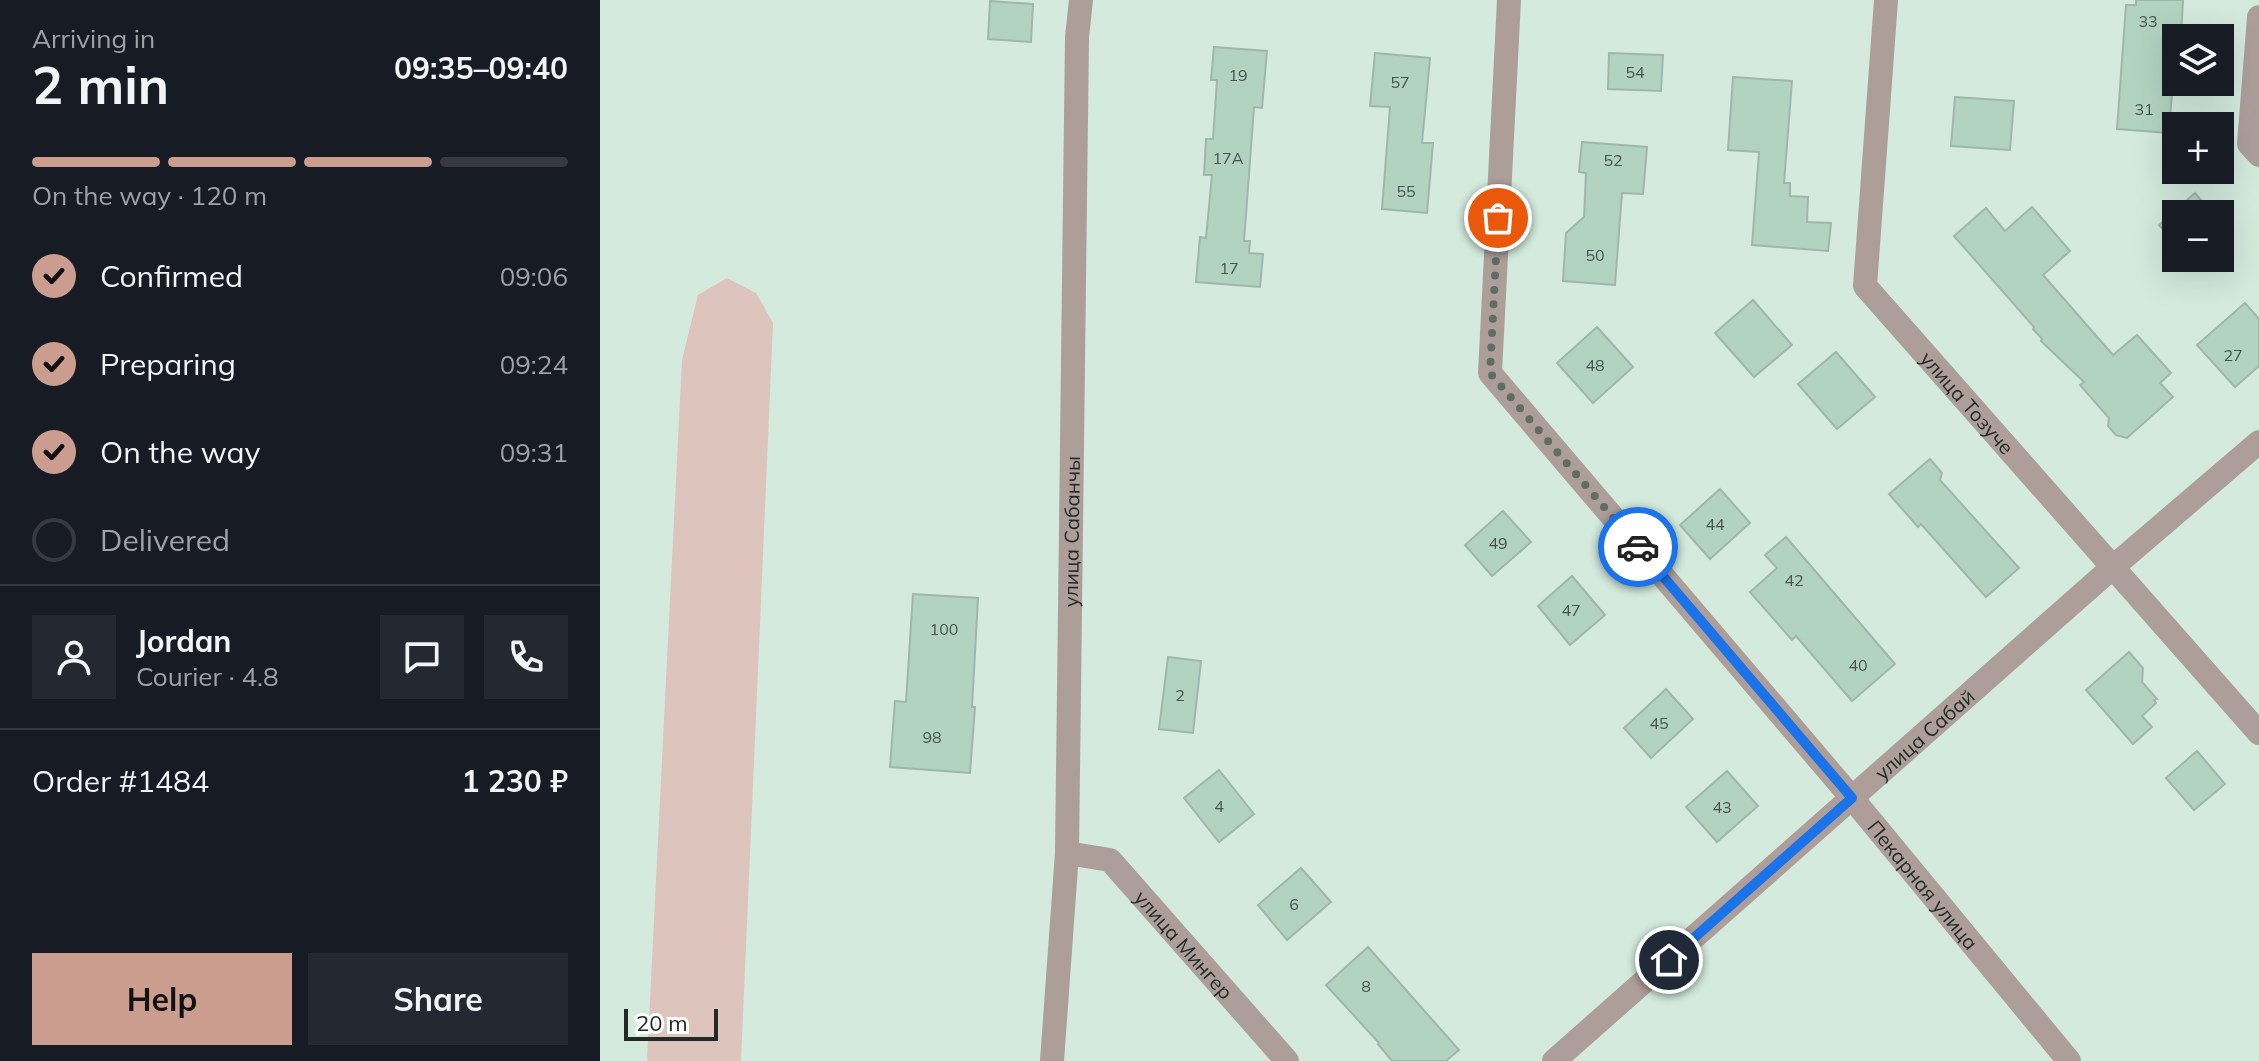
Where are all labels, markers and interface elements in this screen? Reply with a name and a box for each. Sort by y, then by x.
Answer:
house number: 33 [2138,11,2158,31]
text: Arriving in [32,22,155,55]
map controls [2162,24,2234,272]
button: layers [2162,24,2234,96]
text: 09:35–09:40 [394,49,568,87]
text: 2 min [32,52,169,117]
house number: 54 [1625,62,1645,82]
house number: 19 [1228,65,1248,85]
house number: 57 [1390,72,1410,92]
house number: 31 [2134,99,2154,119]
button: + [2162,112,2234,184]
house number: 17А [1213,148,1244,168]
house number: 52 [1603,150,1623,170]
text: On the way · 120 m [32,179,267,212]
house number: 55 [1396,181,1416,201]
pin [1464,184,1532,252]
icon: bag [1476,196,1520,240]
button: − [2162,200,2234,272]
house number: 50 [1585,245,1605,265]
icon: check [32,254,76,298]
text: Confirmed [100,257,243,295]
house number: 17 [1219,258,1239,278]
text: 09:06 [500,260,568,293]
icon: check [32,342,76,386]
text: Preparing [100,345,236,383]
house number: 27 [2223,345,2243,365]
street label: улица Тозуче [1916,346,2020,459]
text: 09:24 [500,348,568,381]
house number: 48 [1585,355,1605,375]
icon: check [32,430,76,474]
text: On the way [100,433,260,471]
text: 09:31 [500,436,568,469]
street label: улица Сабанчы [1058,456,1084,607]
courier [1598,507,1678,587]
house number: 44 [1705,514,1725,534]
text: Delivered [100,521,230,559]
icon: car [1616,525,1660,569]
house number: 49 [1488,533,1508,553]
house number: 42 [1784,570,1804,590]
house number: 47 [1561,600,1581,620]
button: person [32,615,116,699]
button: chat [380,615,464,699]
button: phone [484,615,568,699]
house number: 100 [930,619,958,639]
text: Jordan [136,622,231,660]
house number: 40 [1848,655,1868,675]
text: Courier · 4.8 [136,660,279,693]
street label: улица Сабай [1869,683,1979,785]
house number: 2 [1175,685,1185,705]
house number: 45 [1649,713,1669,733]
house number: 98 [922,727,942,747]
text: Order #1484 [32,762,209,800]
text: 1 230 ₽ [462,762,568,800]
house number: 4 [1214,796,1224,816]
house number: 43 [1712,797,1732,817]
street label: Пекарная улица [1863,815,1984,954]
street label: улица Мингер [1130,885,1239,1004]
house number: 6 [1289,894,1299,914]
pin [1635,926,1703,994]
icon: home [1647,938,1691,982]
button: Help [32,953,292,1045]
button: Share [308,953,568,1045]
house number: 8 [1361,976,1371,996]
scale bar [624,1005,718,1041]
text: 20 m [636,1009,687,1037]

